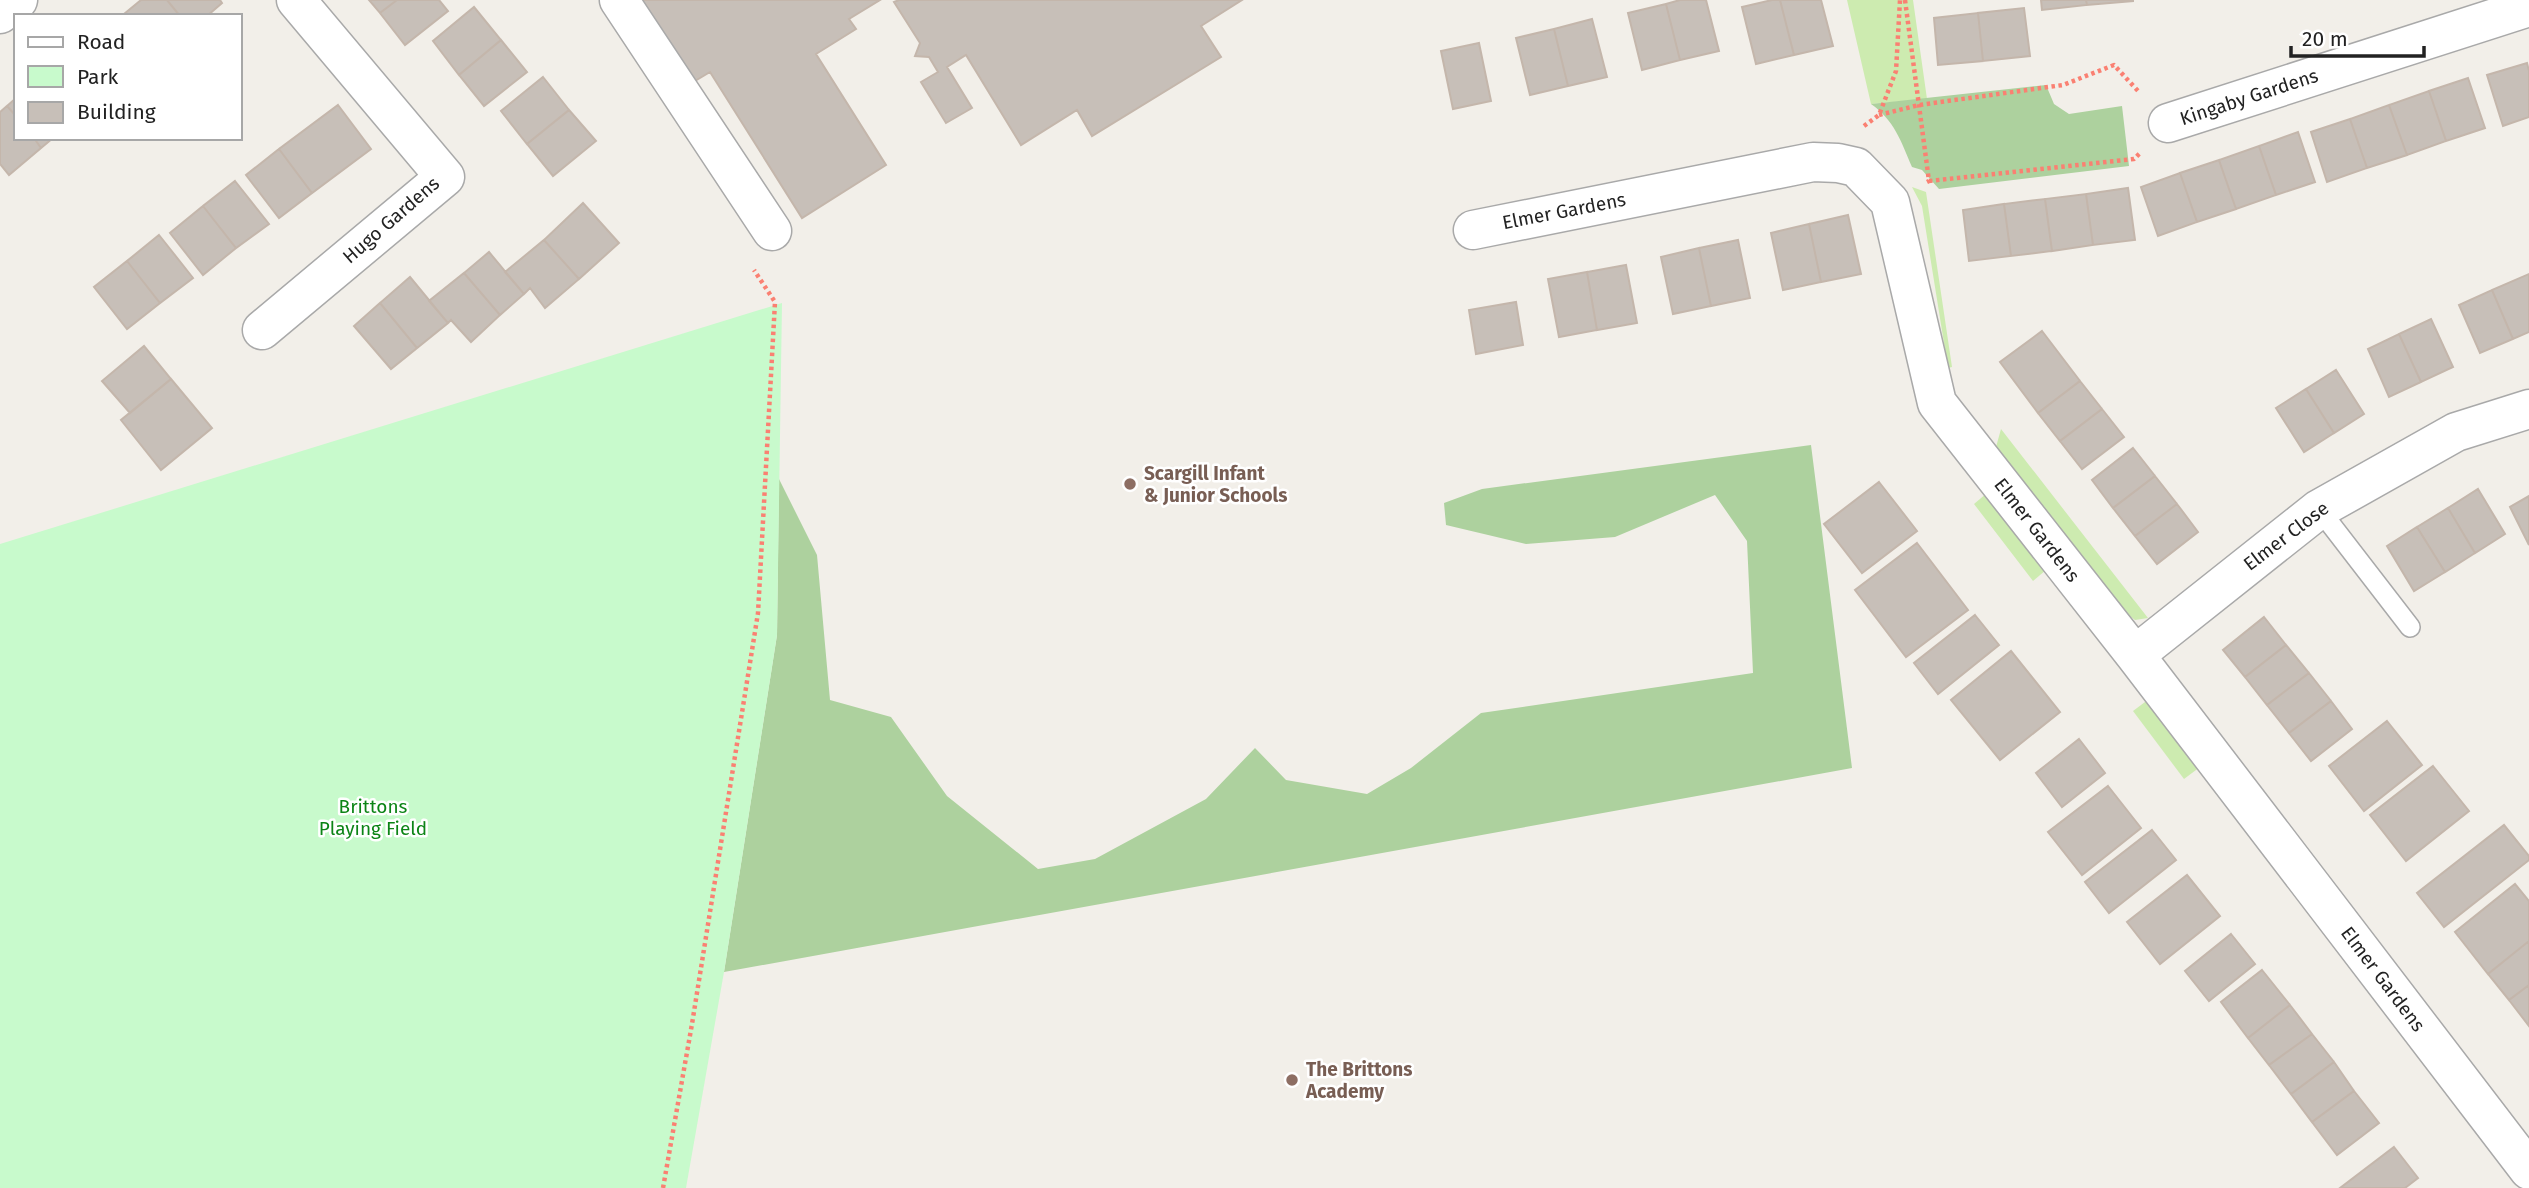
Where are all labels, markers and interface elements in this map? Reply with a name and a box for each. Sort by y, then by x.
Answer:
legend [14,14,242,140]
scale bar [2291,14,2424,58]
text: 20 m [2302,26,2348,52]
text: Road [77,29,125,55]
text: Park [77,64,119,90]
street label: Kingaby Gardens [2177,64,2321,130]
text: Building [77,99,156,125]
street label: Hugo Gardens [338,172,444,268]
street label: Elmer Gardens [1500,188,1628,234]
place label: Scargill Infant & Junior Schools [1144,462,1287,507]
street label: Elmer Gardens [1989,474,2085,587]
marker: Scargill Infant & Junior Schools [1122,476,1138,492]
street label: Elmer Close [2239,496,2333,576]
park label: Brittons Playing Field [319,795,427,840]
street label: Elmer Gardens [2336,922,2430,1036]
place label: The Brittons Academy [1305,1058,1412,1103]
marker: The Brittons Academy [1284,1072,1300,1088]

